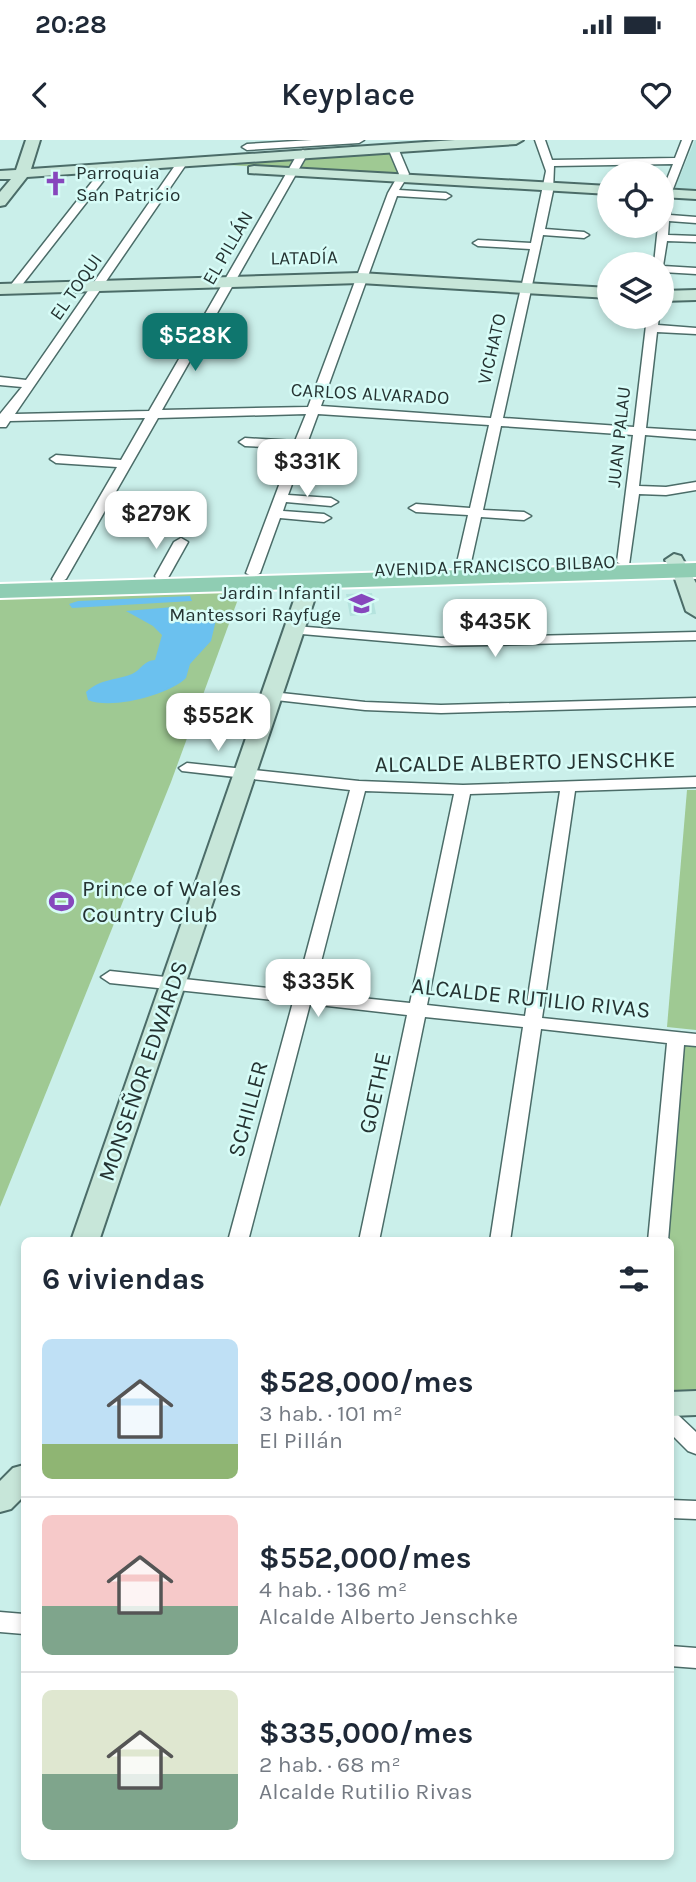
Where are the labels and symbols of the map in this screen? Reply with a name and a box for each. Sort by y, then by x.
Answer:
place label: Parroquia San Patricio [76,162,180,206]
church icon: Parroquia San Patricio [42,170,70,198]
street label: EL PILLÁN [197,207,258,289]
street label: LATADÍA [270,245,338,270]
street label: EL TOQUI [45,250,107,324]
street label: VICHATO [473,311,511,387]
pin: $528K [146,314,244,373]
street label: CARLOS ALVARADO [290,379,450,409]
street label: JUAN PALAU [603,385,635,489]
pin: $331K [258,440,356,499]
pin: $279K [107,492,205,551]
street label: AVENIDA FRANCISCO BILBAO [374,551,616,581]
place label: Jardin Infantil Mantessori Rayfuge [169,582,341,626]
school or university icon: Jardin Infantil Mantessori Rayfuge [347,590,375,618]
pin: $435K [446,600,544,659]
pin: $552K [169,694,267,753]
street label: ALCALDE ALBERTO JENSCHKE [374,746,676,778]
place label: Prince of Wales Country Club [82,875,242,928]
sports icon: Prince of Wales Country Club [48,887,76,915]
street label: MONSEÑOR EDWARDS [93,957,193,1185]
pin: $335K [269,960,367,1019]
street label: ALCALDE RUTILIO RIVAS [410,972,652,1024]
street label: GOETHE [353,1050,397,1136]
street label: SCHILLER [222,1058,274,1160]

